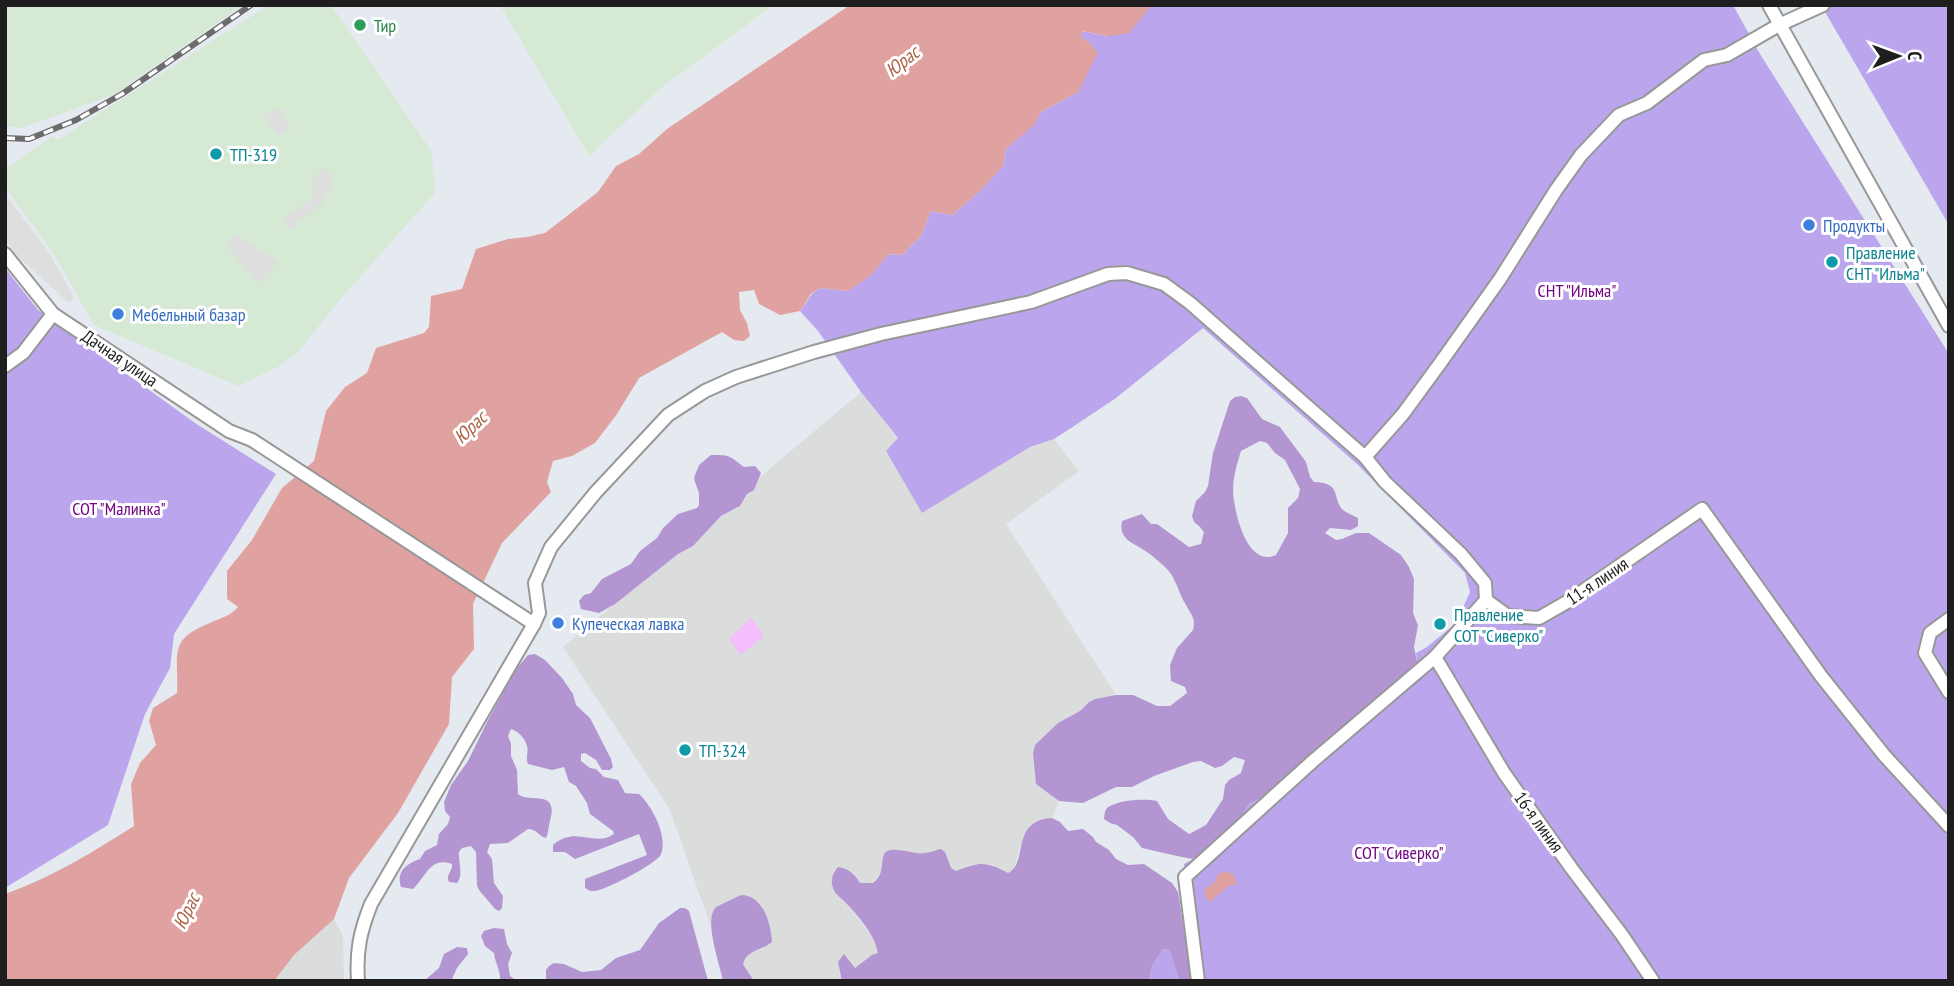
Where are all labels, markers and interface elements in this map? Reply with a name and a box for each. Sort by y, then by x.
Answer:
place label: Тир [374,14,396,37]
marker: Тир [352,17,368,33]
north arrow [1863,21,1933,91]
water label: Юрас [880,39,925,82]
text: С [1903,51,1927,61]
place label: ТП-319 [230,143,277,166]
marker: ТП-319 [208,146,224,162]
place label: Продукты [1823,214,1885,237]
marker: Продукты [1801,217,1817,233]
place label: Правление СНТ "Ильма" [1846,241,1925,285]
marker: Правление СНТ "Ильма" [1824,254,1840,270]
park label: СНТ "Ильма" [1538,279,1616,302]
place label: Мебельный базар [132,303,246,326]
marker: Мебельный базар [110,306,126,322]
street label: Дачная улица [78,324,162,392]
water label: Юрас [449,404,493,448]
park label: СОТ "Малинка" [72,497,166,520]
street label: 11-я линия [1561,552,1633,610]
place label: Правление СОТ "Сиверко" [1454,603,1543,647]
place label: Купеческая лавка [572,612,684,635]
marker: Купеческая лавка [550,615,566,631]
marker: Правление СОТ "Сиверко" [1432,616,1448,632]
place label: ТП-324 [699,739,746,762]
marker: ТП-324 [677,742,693,758]
street label: 16-я линия [1509,787,1569,857]
park label: СОТ "Сиверко" [1354,841,1444,864]
water label: Юрас [167,887,206,933]

